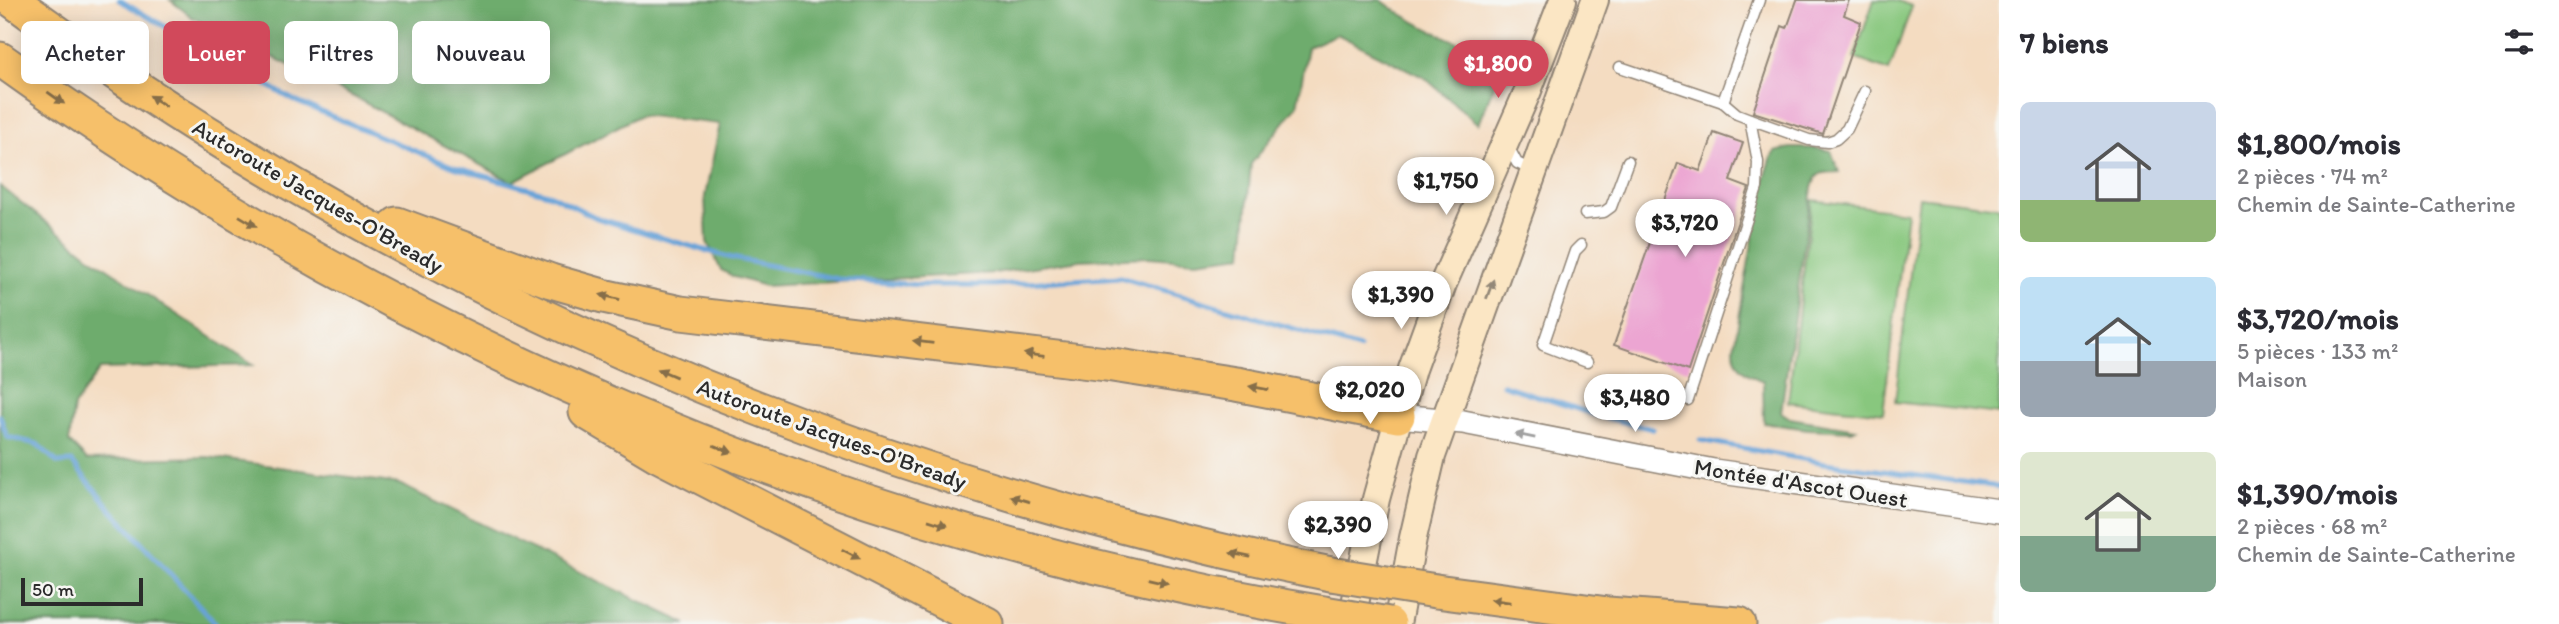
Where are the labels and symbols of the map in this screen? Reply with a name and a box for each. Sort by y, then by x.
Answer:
pin: $1,800 [1441,41,1555,100]
one-way arrow [47,91,65,105]
one-way arrow [149,94,167,108]
street label: Autoroute Jacques-O'Bready [188,113,448,279]
pin: $1,750 [1389,158,1503,217]
pin: $3,720 [1628,200,1742,259]
one-way arrow [238,214,257,227]
pin: $1,390 [1344,272,1458,331]
one-way arrow [1485,279,1496,300]
one-way arrow [599,292,621,303]
one-way arrow [912,336,934,347]
one-way arrow [1022,349,1044,360]
pin: $2,020 [1313,366,1427,426]
one-way arrow [657,367,678,378]
street label: Autoroute Jacques-O'Bready [693,372,971,496]
pin: $3,480 [1578,374,1692,434]
one-way arrow [1248,382,1270,393]
one-way arrow [1514,430,1536,441]
one-way arrow [713,444,734,455]
street label: Montée d'Ascot Ouest [1692,452,1910,514]
one-way arrow [1008,493,1030,504]
pin: $2,390 [1281,502,1395,561]
one-way arrow [928,518,949,528]
one-way arrow [841,549,861,560]
one-way arrow [1229,549,1251,560]
scale bar [21,575,144,607]
one-way arrow [1147,575,1169,586]
one-way arrow [1489,595,1511,606]

